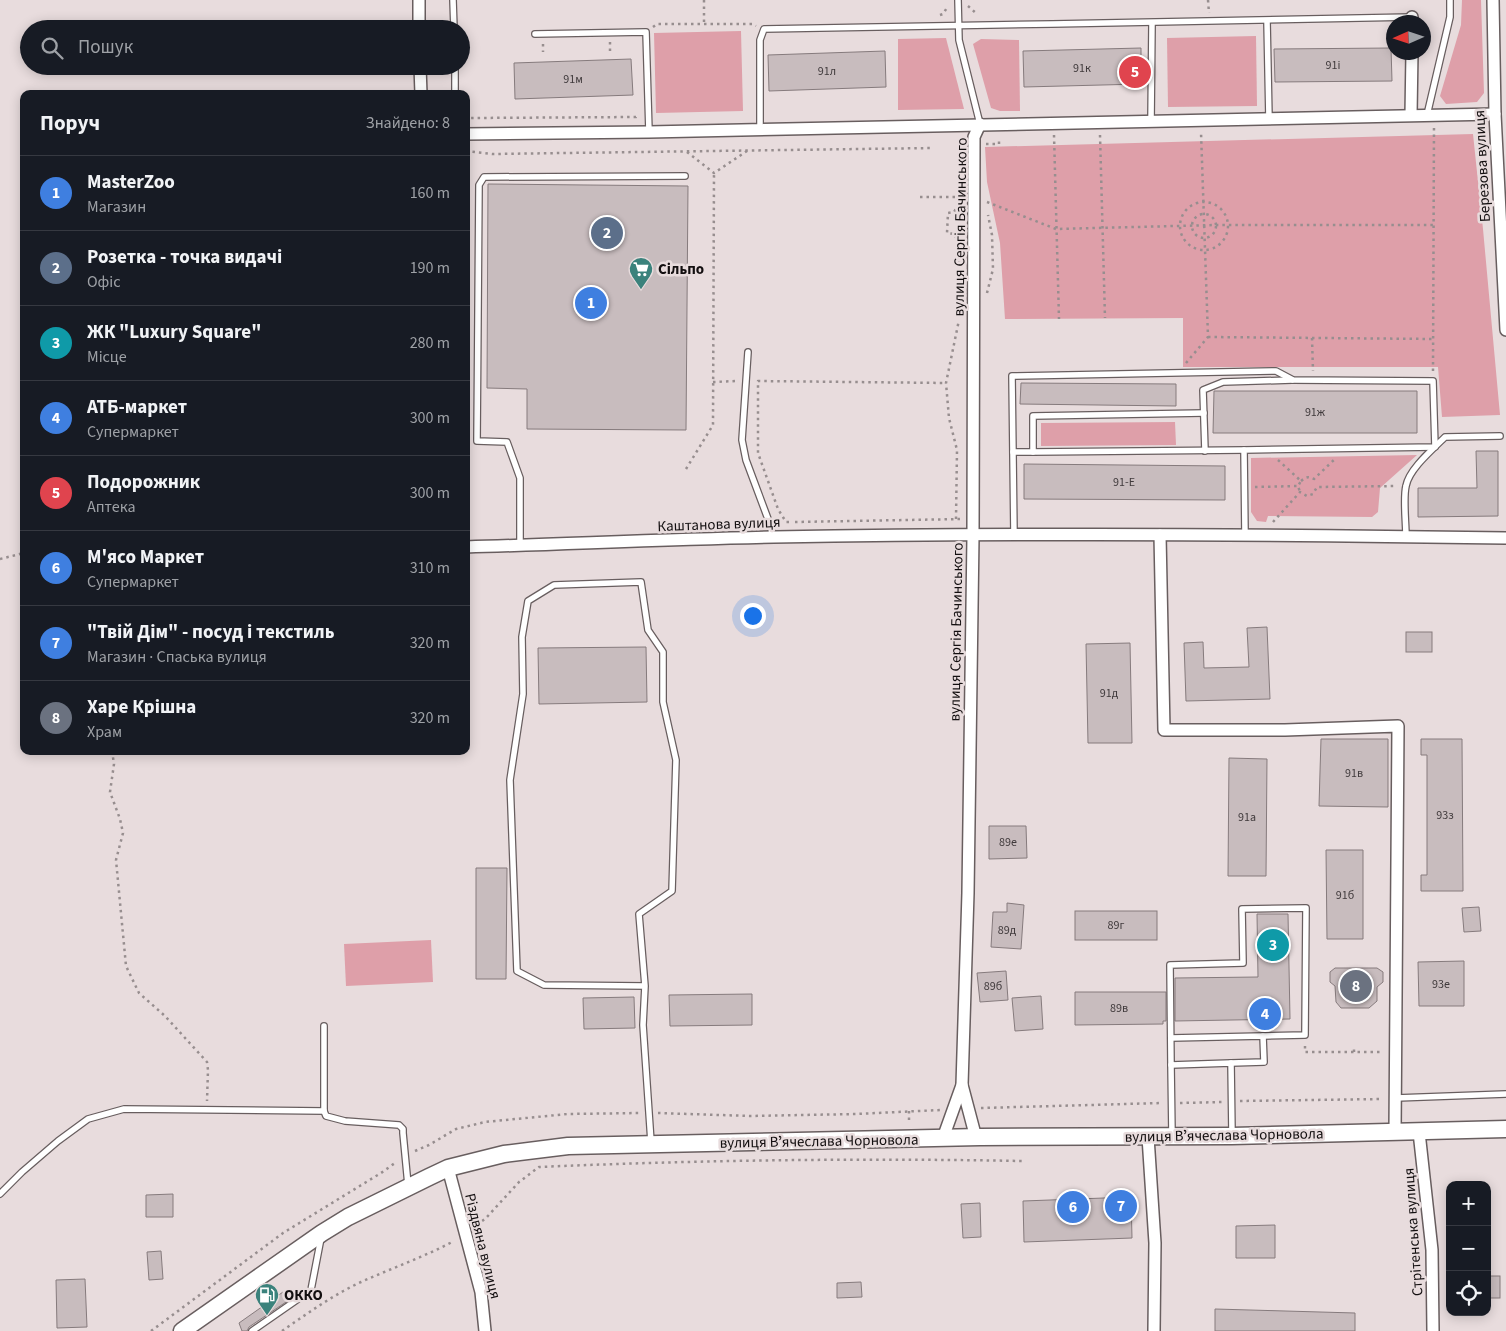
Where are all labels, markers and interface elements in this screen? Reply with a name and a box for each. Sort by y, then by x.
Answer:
north arrow [1386,15,1431,60]
search box [20,20,470,75]
icon: search [38,34,66,62]
text: Пошук [78,34,133,61]
pin: 5 [1119,53,1151,91]
house number: 91і [1326,57,1340,74]
house number: 91к [1073,60,1091,77]
house number: 91л [818,63,836,80]
house number: 91м [563,71,583,88]
text: Поруч [40,108,100,138]
street label: Березова вулиця [1469,109,1496,222]
text: Знайдено: 8 [366,112,450,134]
street label: вулиця Сергія Бачинського [948,137,973,317]
text: MasterZoo [87,169,175,196]
text: 1 [52,182,60,204]
text: 160 m [410,182,450,204]
text: Магазин [87,196,146,218]
pin: 2 [591,214,623,252]
text: Розетка - точка видачі [87,244,282,271]
supermarket icon: Сільпо [628,256,654,290]
text: 2 [52,257,60,279]
text: 190 m [410,257,450,279]
place label: Сільпо [658,259,704,280]
text: Офіс [87,271,121,293]
pin: 1 [575,284,607,322]
text: ЖК "Luxury Square" [87,319,261,346]
text: 3 [52,332,60,354]
text: 280 m [410,332,450,354]
text: Місце [87,346,127,368]
text: АТБ-маркет [87,394,187,421]
house number: 91ж [1305,404,1326,421]
text: 4 [52,407,60,429]
text: 300 m [410,407,450,429]
text: Супермаркет [87,421,179,443]
text: Подорожник [87,469,200,496]
house number: 91-Е [1113,474,1135,491]
text: 5 [52,482,60,504]
text: 300 m [410,482,450,504]
text: Аптека [87,496,135,518]
street label: Каштанова вулиця [657,512,781,537]
street label: вулиця Сергія Бачинського [944,542,969,722]
text: М'ясо Маркет [87,544,204,571]
text: 6 [52,557,60,579]
text: 310 m [410,557,450,579]
text: Супермаркет [87,571,179,593]
your location [740,603,766,629]
text: "Твій Дім" - посуд і текстиль [87,619,335,646]
text: 7 [52,632,60,654]
text: 320 m [410,632,450,654]
text: Магазин · Спаська вулиця [87,646,267,668]
house number: 91д [1100,685,1119,702]
text: Харе Крішна [87,694,196,721]
text: 8 [52,707,60,729]
text: 320 m [410,707,450,729]
text: Храм [87,721,122,743]
house number: 91в [1345,765,1363,782]
house number: 93з [1436,807,1454,824]
house number: 91а [1238,809,1256,826]
house number: 89е [999,834,1017,851]
house number: 91б [1336,887,1354,904]
house number: 89г [1108,917,1124,934]
house number: 89д [998,922,1017,939]
pin: 3 [1257,926,1289,964]
pin: 8 [1340,967,1372,1005]
house number: 93е [1432,976,1450,993]
house number: 89б [984,978,1002,995]
pin: 4 [1249,995,1281,1033]
house number: 89в [1110,1000,1128,1017]
street label: вулиця Вʼячеслава Чорновола [1124,1123,1324,1148]
street label: вулиця Вʼячеслава Чорновола [719,1129,919,1154]
street label: Стрітенська вулиця [1399,1167,1428,1297]
map controls [1446,1181,1491,1316]
button: + [1446,1181,1491,1226]
pin: 7 [1105,1187,1137,1225]
pin: 6 [1057,1188,1089,1226]
street label: Різдвяна вулиця [459,1191,506,1301]
button: − [1446,1226,1491,1271]
button: locate [1446,1271,1491,1316]
fuel station icon: ОККО [254,1282,280,1316]
place label: ОККО [284,1285,323,1306]

